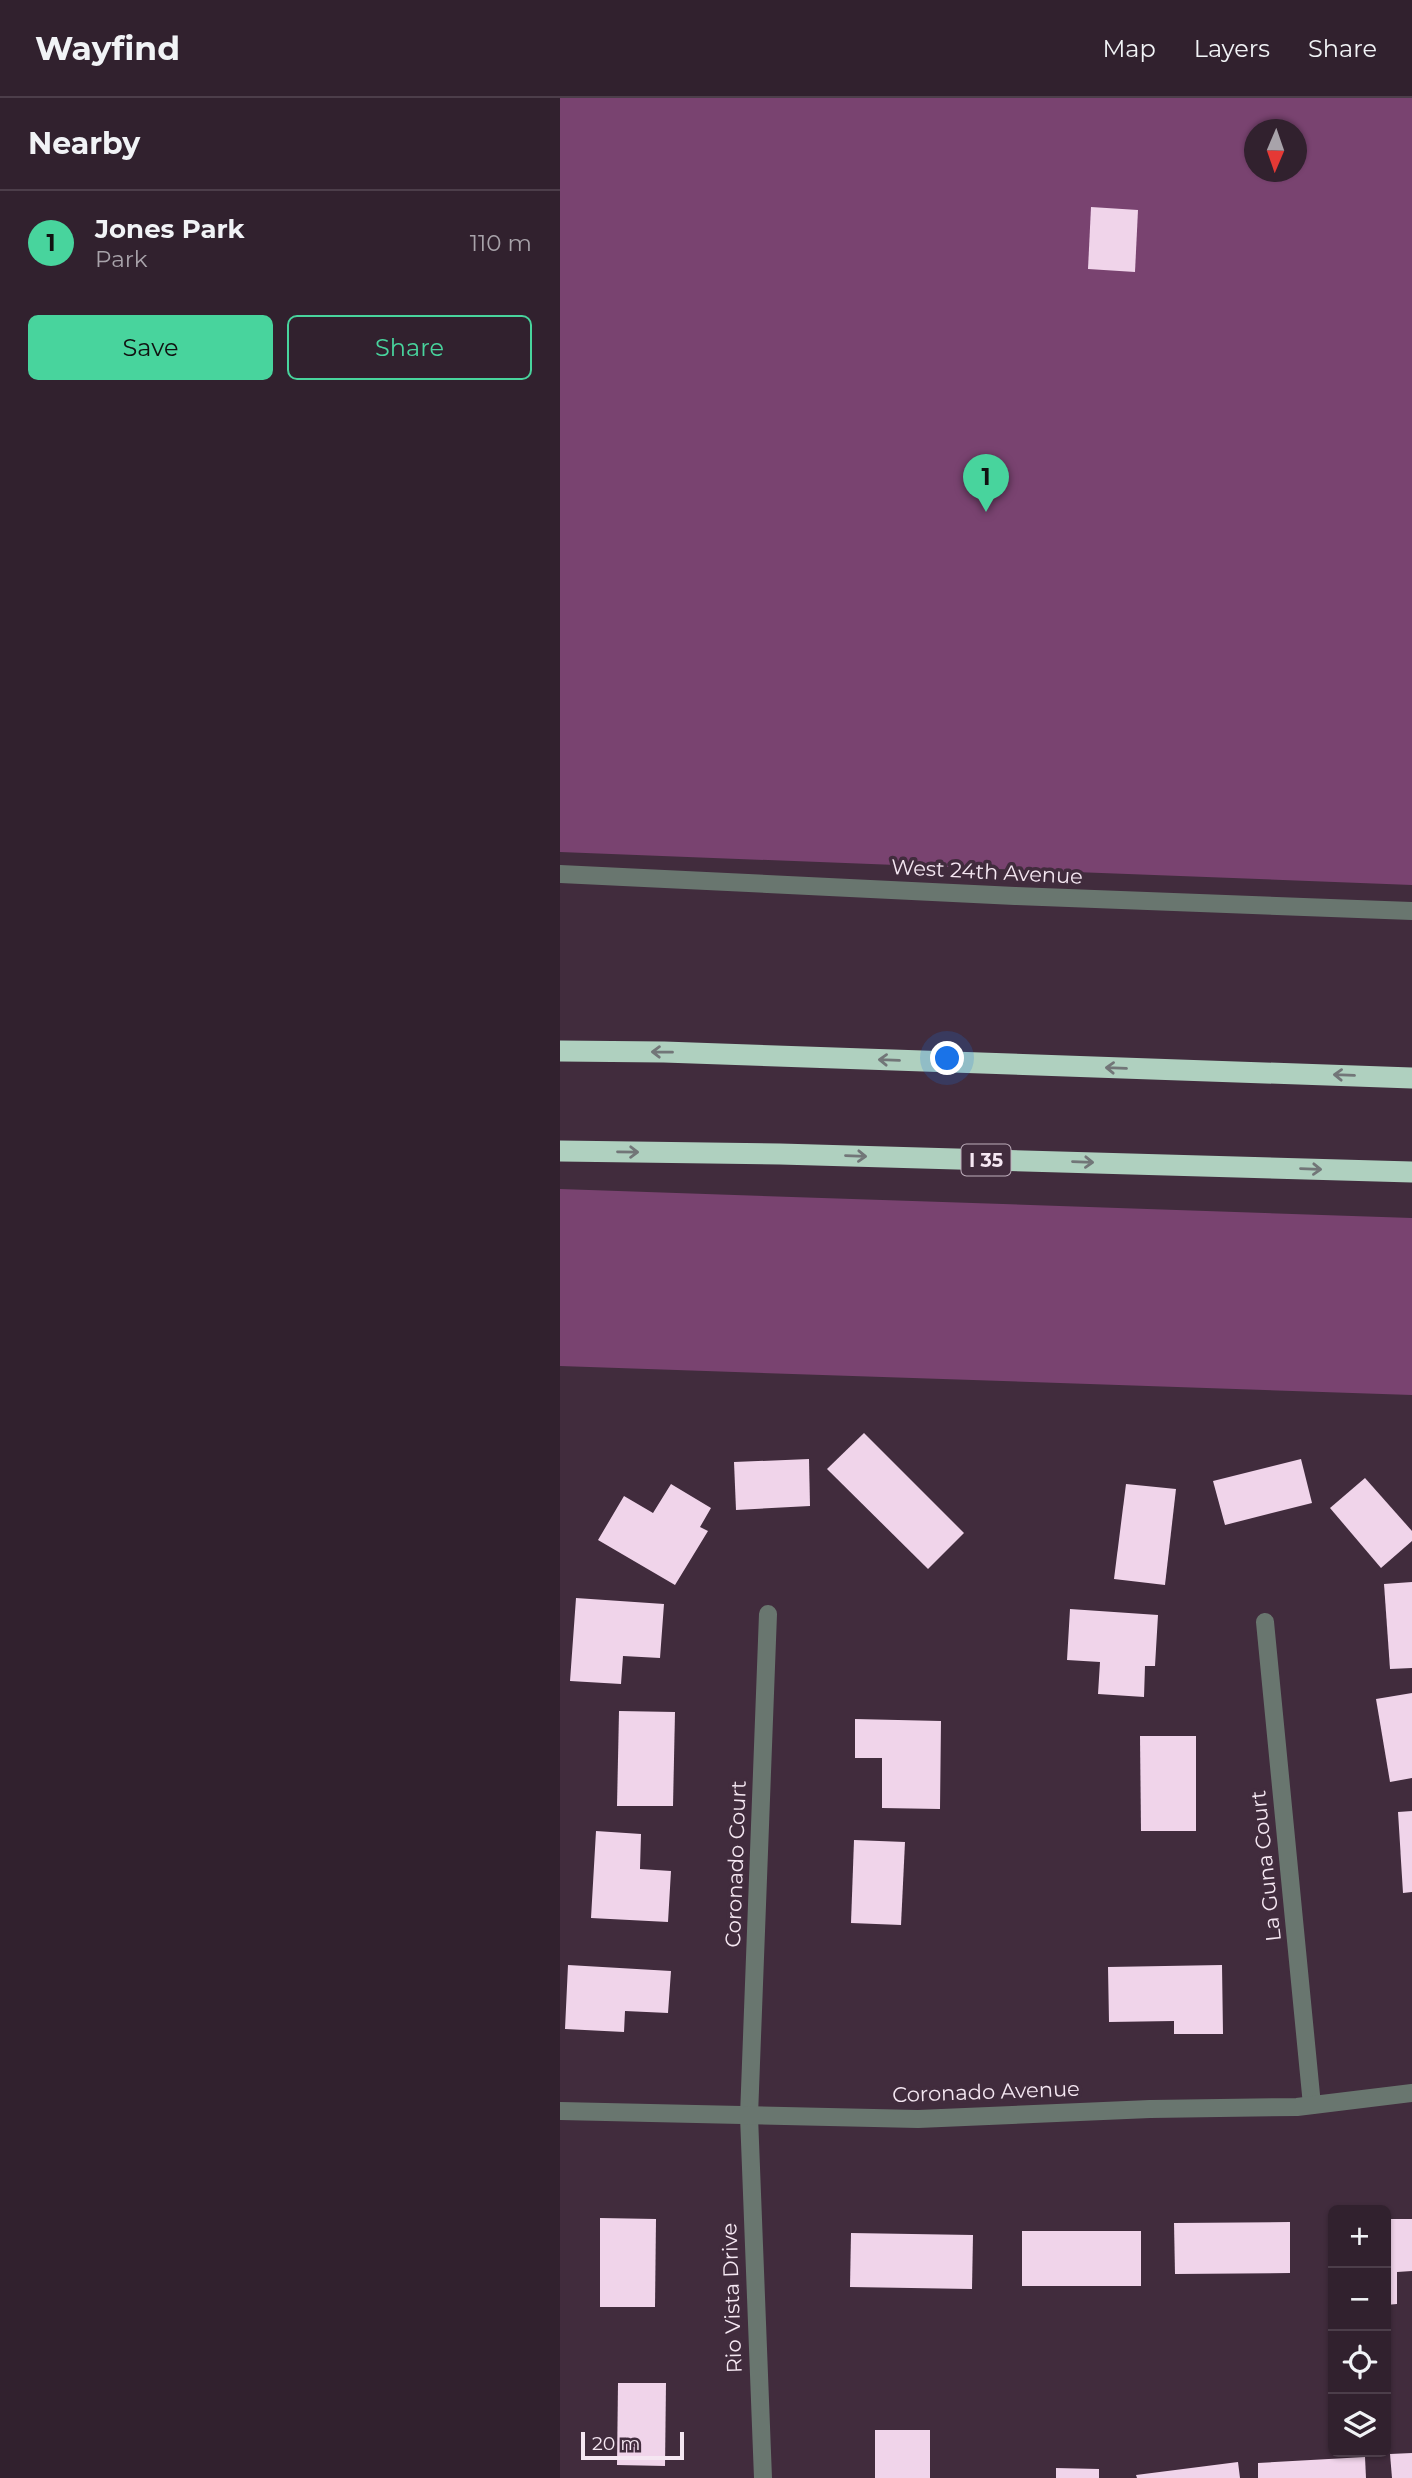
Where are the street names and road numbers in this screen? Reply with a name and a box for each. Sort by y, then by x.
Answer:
street label: West 24th Avenue [891,854,1084,889]
road number: I 35 [962,1144,1010,1176]
street label: Coronado Court [720,1780,751,1948]
street label: La Guna Court [1245,1789,1286,1943]
street label: Coronado Avenue [892,2076,1080,2107]
street label: Rio Vista Drive [716,2222,747,2374]

